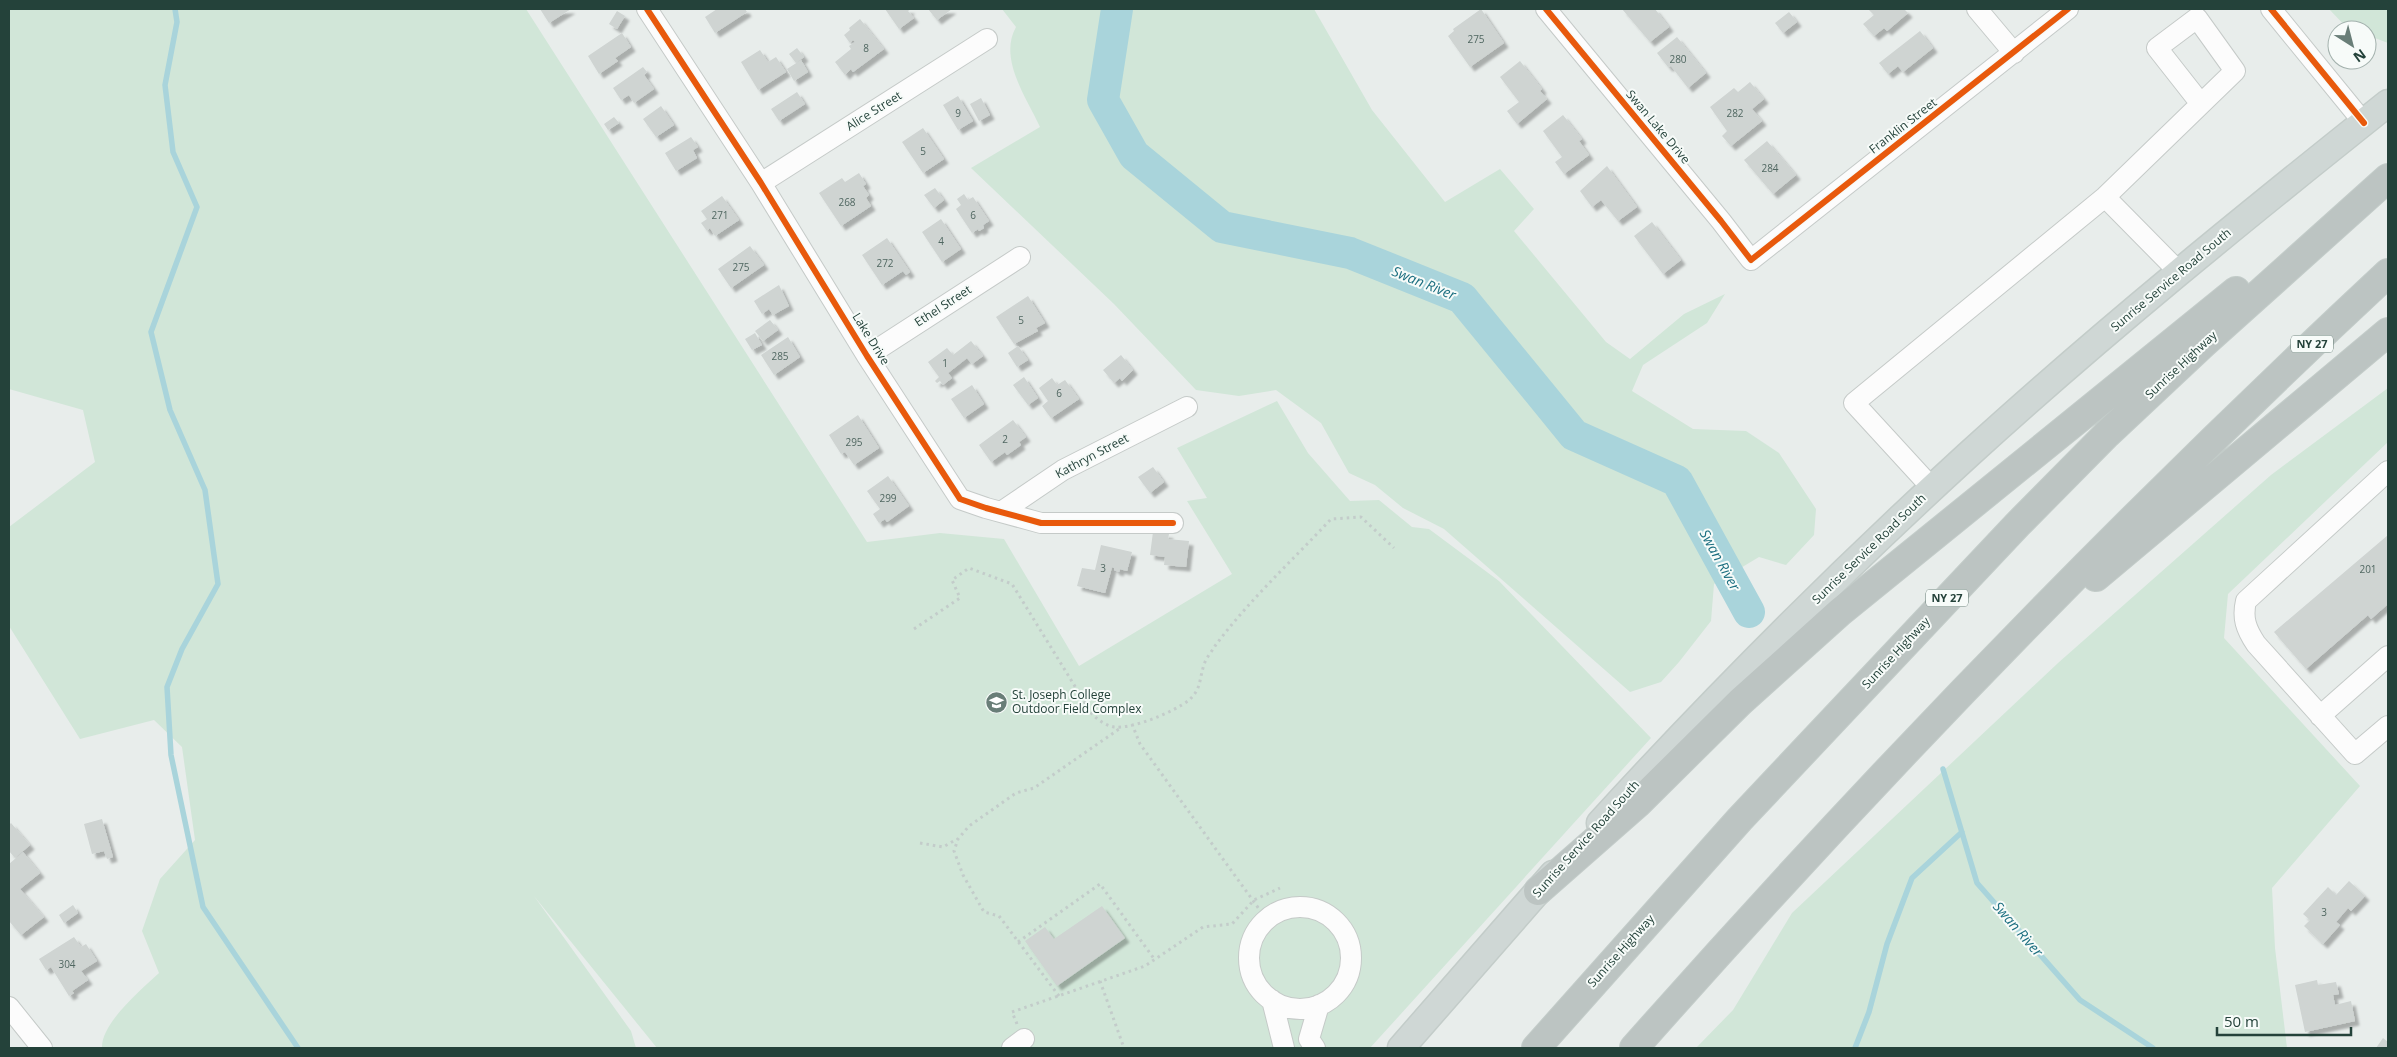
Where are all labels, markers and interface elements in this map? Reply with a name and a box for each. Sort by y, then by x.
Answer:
north arrow [2327,20,2377,70]
house number: 275 [1467,32,1485,46]
house number: 8 [863,41,869,55]
text: N [2350,45,2370,67]
house number: 280 [1669,52,1687,66]
street label: Swan Lake Drive [1622,86,1694,167]
street label: Alice Street [843,87,905,134]
street label: Franklin Street [1865,94,1940,157]
house number: 9 [955,106,961,120]
house number: 282 [1726,106,1744,120]
house number: 5 [920,144,926,158]
house number: 284 [1761,161,1779,175]
house number: 268 [838,195,856,209]
house number: 271 [711,208,729,222]
house number: 6 [970,208,976,222]
street label: Sunrise Service Road South [2107,224,2234,335]
house number: 4 [938,234,944,248]
house number: 272 [876,256,894,270]
house number: 275 [732,260,750,274]
water label: Swan River [1389,261,1459,304]
street label: Ethel Street [911,281,974,330]
street label: Lake Drive [849,309,894,368]
house number: 5 [1018,313,1024,327]
street label: Sunrise Highway [2141,326,2221,402]
road number: NY 27 [2291,336,2333,352]
house number: 285 [771,349,789,363]
house number: 1 [942,356,948,370]
house number: 6 [1056,386,1062,400]
street label: Kathryn Street [1052,429,1131,482]
house number: 2 [1002,432,1008,446]
house number: 295 [845,435,863,449]
street label: Sunrise Service Road South [1808,490,1929,608]
house number: 299 [879,491,897,505]
water label: Swan River [1696,526,1745,594]
house number: 3 [1100,561,1106,575]
house number: 201 [2359,562,2377,576]
road number: NY 27 [1926,590,1968,606]
street label: Sunrise Highway [1858,612,1934,692]
place label: St. Joseph College Outdoor Field Complex [1012,686,1142,717]
school or university icon: St. Joseph College Outdoor Field Complex [984,690,1008,714]
street label: Sunrise Service Road South [1528,776,1643,901]
water label: Swan River [1989,897,2048,961]
house number: 3 [2321,905,2327,919]
street label: Sunrise Highway [1583,910,1659,991]
house number: 304 [58,957,76,971]
scale bar [2217,1004,2351,1036]
text: 50 m [2224,1011,2259,1031]

